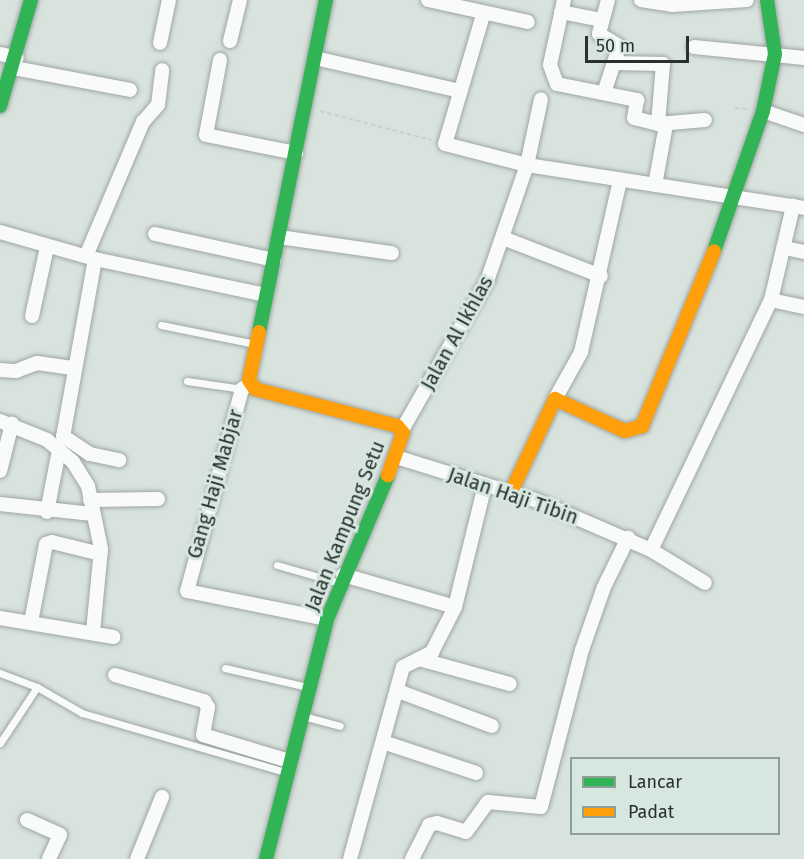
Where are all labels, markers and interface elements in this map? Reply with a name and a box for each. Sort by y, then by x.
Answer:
scale bar [588,24,692,62]
text: 50 m [596,35,635,57]
street label: Jalan Al Ikhlas [416,272,498,394]
street label: Gang Haji Mabjar [182,407,248,561]
street label: Jalan Kampung Setu [300,437,390,615]
street label: Jalan Haji Tibin [445,462,581,530]
legend [570,757,780,835]
text: Lancar [628,771,682,793]
text: Padat [628,801,674,823]

